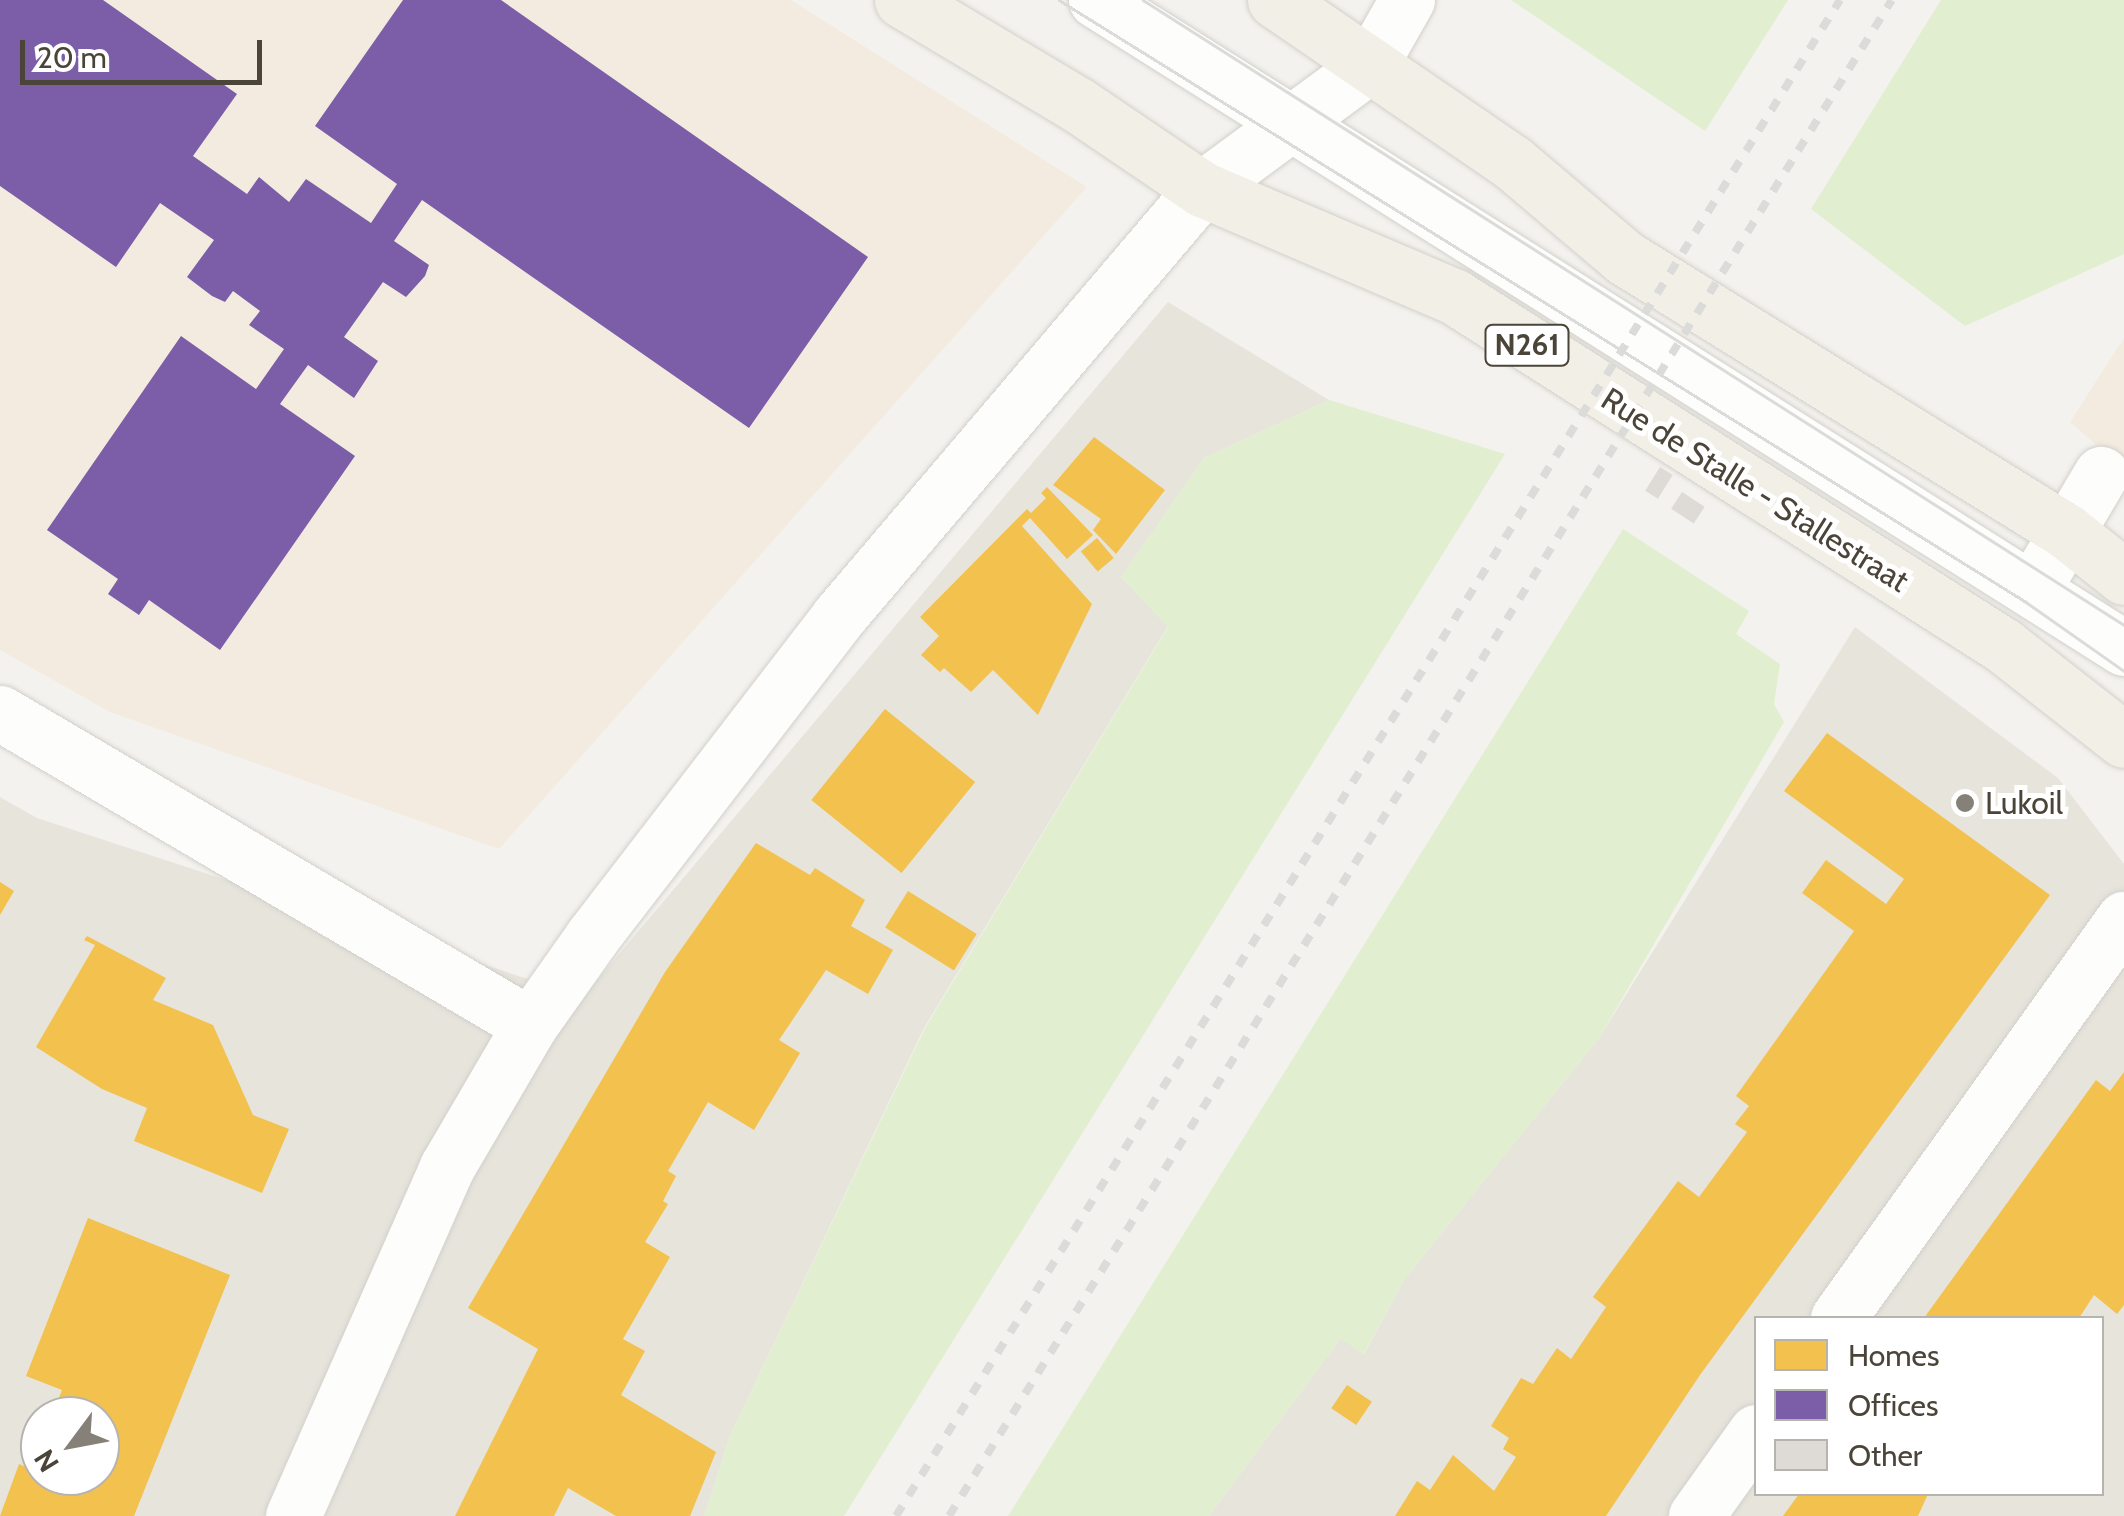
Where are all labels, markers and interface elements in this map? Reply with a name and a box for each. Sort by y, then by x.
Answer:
scale bar [25,20,268,82]
text: 20 m [37,39,107,76]
road number: N261 [1482,320,1572,370]
street label: Rue de Stalle - Stallestraat [1594,380,1916,600]
place label: Lukoil [1985,784,2063,822]
marker: Lukoil [1954,792,1976,814]
legend [1754,1316,2104,1496]
text: Homes [1848,1337,1939,1374]
text: Offices [1848,1387,1938,1424]
north arrow [20,1396,120,1496]
text: Other [1848,1437,1922,1474]
text: N [27,1443,66,1478]

